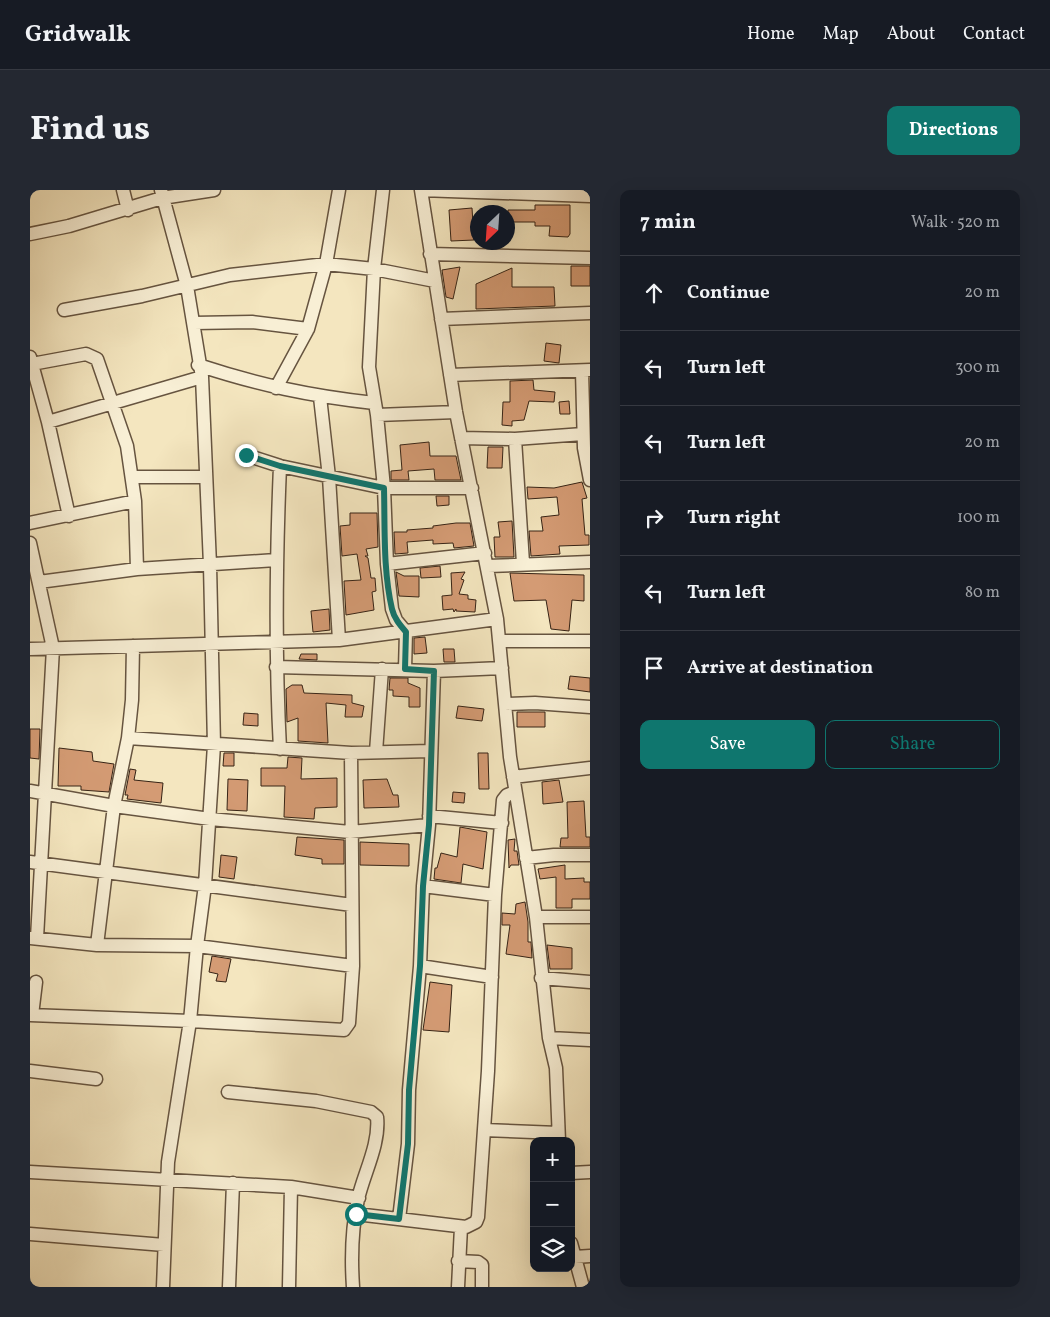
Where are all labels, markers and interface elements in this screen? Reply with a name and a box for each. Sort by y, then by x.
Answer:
text: Gridwalk [25,18,131,52]
text: Home [747,22,795,47]
text: Map [823,22,859,47]
text: About [887,22,935,47]
text: Contact [963,22,1025,47]
text: Find us [30,106,150,154]
button: Directions [887,106,1020,155]
north arrow [470,205,515,250]
text: 7 min [640,208,696,237]
text: Walk · 520 m [911,212,1000,234]
icon: ahead [640,279,668,307]
text: Continue [687,280,770,306]
text: 20 m [965,282,1000,304]
icon: left [640,354,668,382]
text: Turn left [687,355,766,381]
text: 300 m [955,357,1000,379]
icon: left [640,429,668,457]
text: Turn left [687,430,766,456]
text: 20 m [965,432,1000,454]
route end [235,444,258,467]
icon: right [640,504,668,532]
text: Turn right [687,505,780,531]
text: 100 m [957,507,1000,529]
icon: left [640,579,668,607]
text: Turn left [687,580,766,606]
text: 80 m [965,582,1000,604]
icon: arrive [640,654,668,682]
text: Arrive at destination [687,655,873,681]
button: Save [640,720,815,769]
button: Share [825,720,1000,769]
map controls [530,1137,575,1272]
button: + [530,1137,575,1182]
button: − [530,1182,575,1227]
route start [345,1203,368,1226]
button: layers [530,1227,575,1272]

